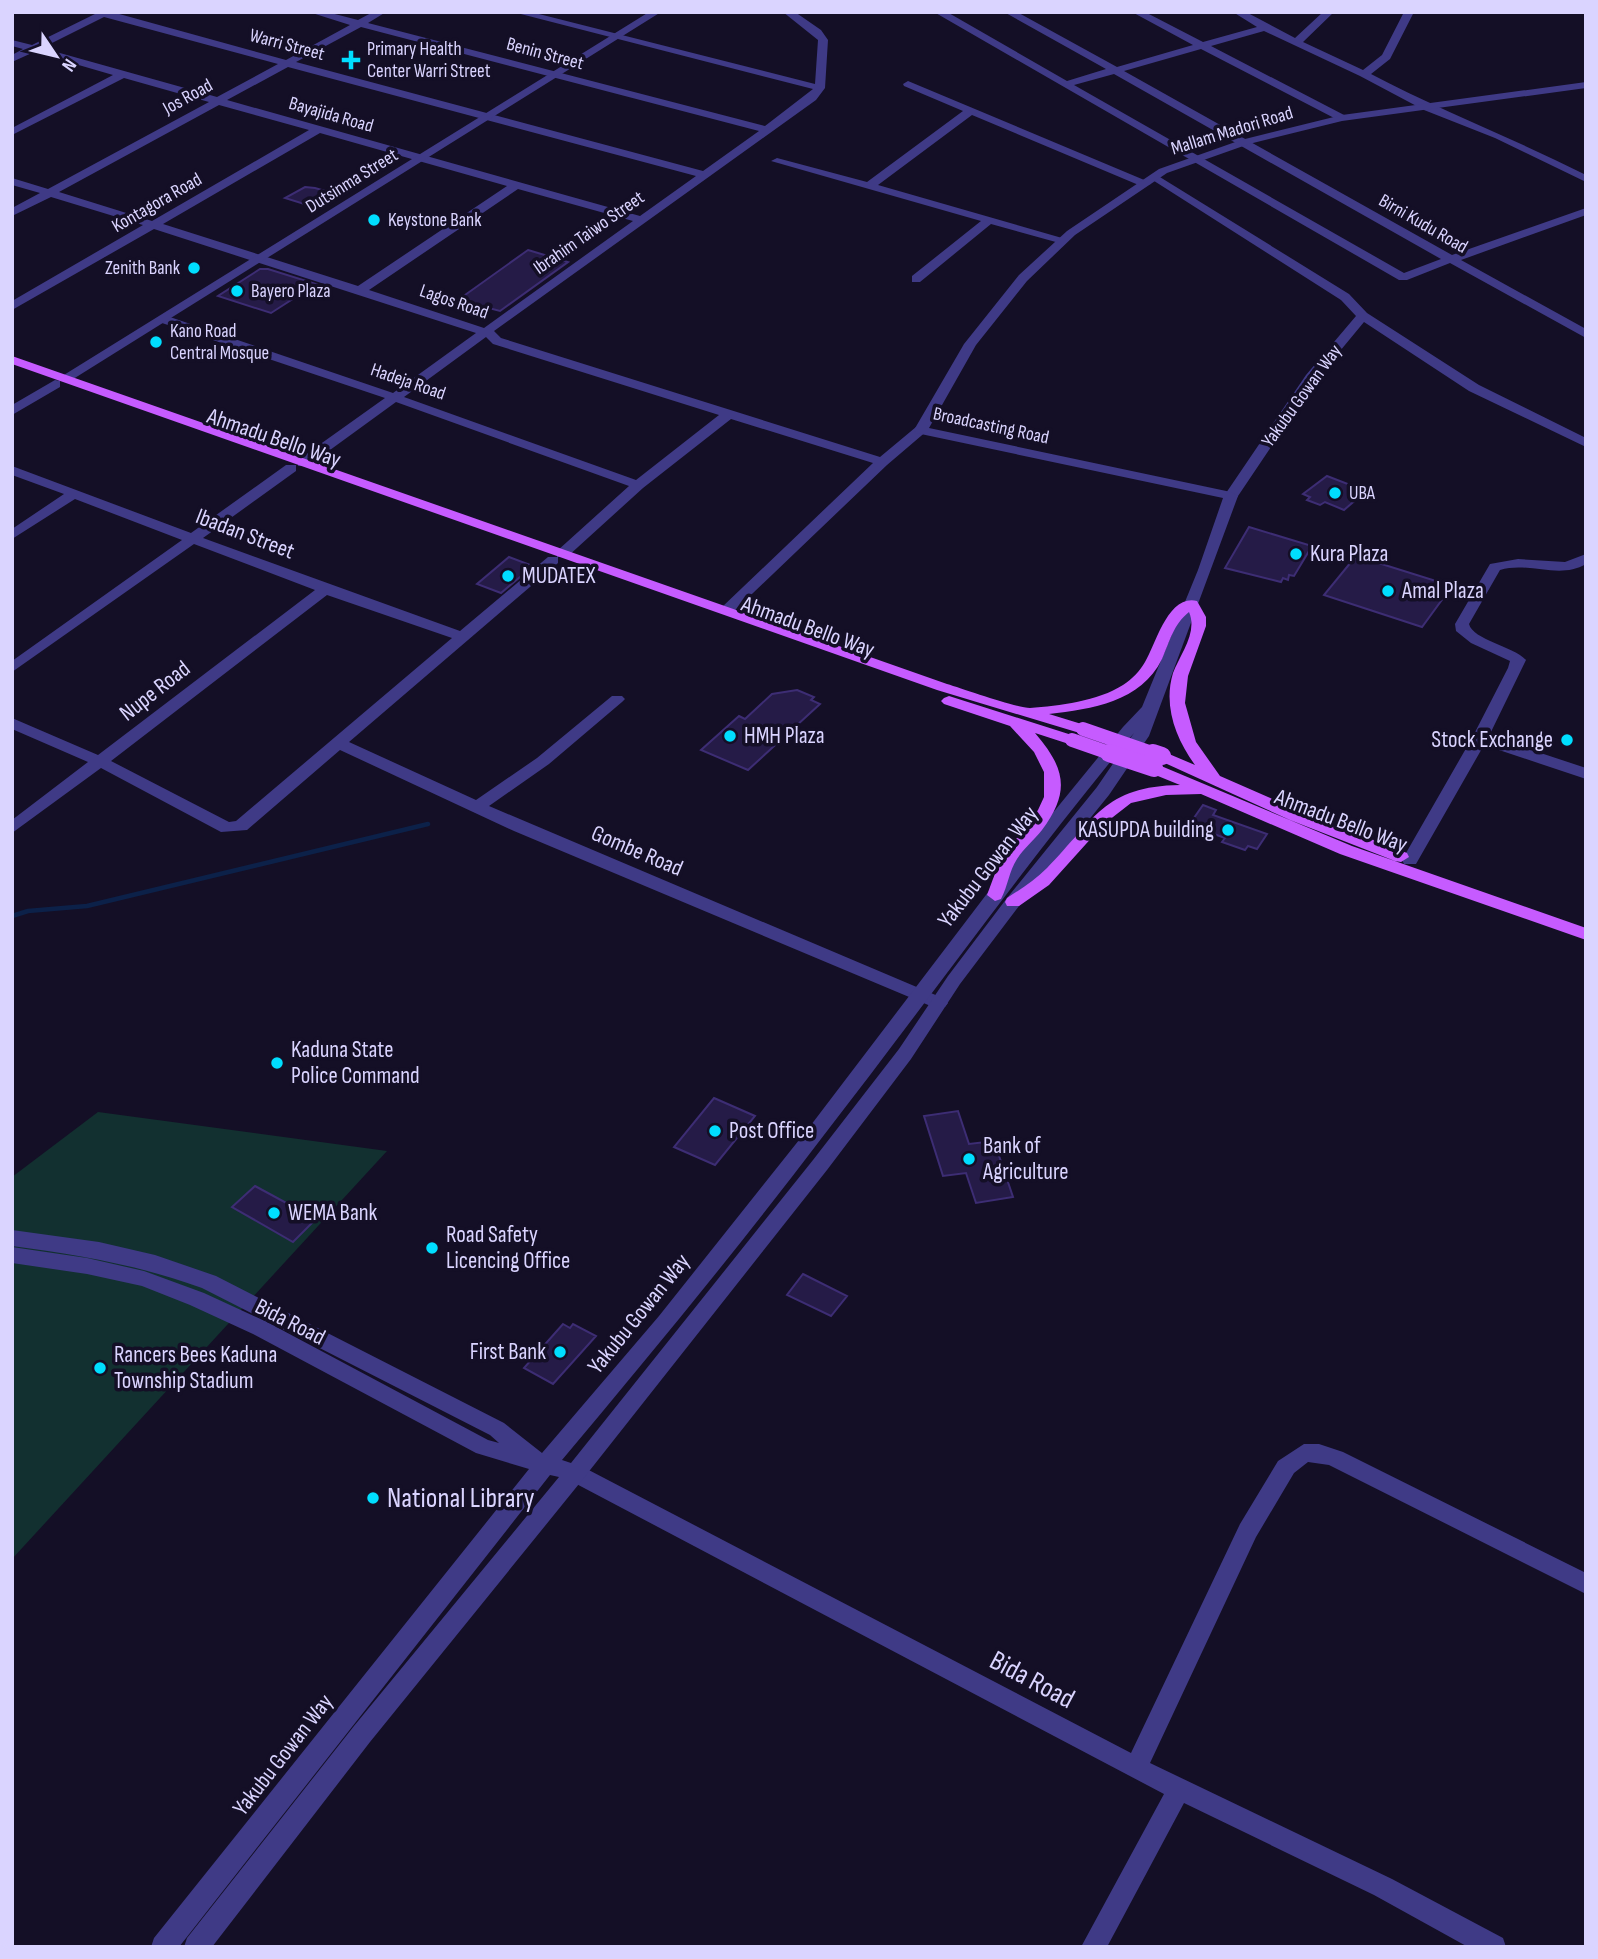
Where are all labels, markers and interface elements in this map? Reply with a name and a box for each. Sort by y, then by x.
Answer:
north arrow [21,21,91,91]
street label: Warri Street [247,24,327,66]
street label: Benin Street [504,33,586,75]
place label: Primary Health Center Warri Street [367,38,491,83]
marker: Primary Health Center Warri Street [341,50,361,70]
text: N [56,54,81,76]
street label: Jos Road [158,74,217,120]
street label: Bayajida Road [286,92,376,138]
street label: Mallam Madori Road [1168,102,1296,160]
street label: Dutsinma Street [302,144,402,218]
street label: Kontagora Road [108,168,206,238]
street label: Ibrahim Taiwo Street [529,186,649,280]
street label: Birni Kudu Road [1374,189,1472,259]
place label: Keystone Bank [388,209,482,232]
marker: Keystone Bank [366,212,382,228]
place label: Zenith Bank [105,257,181,280]
marker: Zenith Bank [186,260,202,276]
place label: Bayero Plaza [251,280,331,303]
street label: Lagos Road [417,280,491,324]
marker: Bayero Plaza [229,283,245,299]
place label: Kano Road Central Mosque [170,320,269,365]
marker: Kano Road Central Mosque [148,334,164,350]
street label: Yakubu Gowan Way [1257,340,1347,452]
street label: Hadeja Road [367,358,449,406]
street label: Ahmadu Bello Way [202,402,345,474]
street label: Broadcasting Road [931,402,1051,450]
place label: UBA [1349,482,1376,505]
marker: UBA [1327,485,1343,501]
street label: Ibadan Street [192,502,298,566]
place label: Kura Plaza [1310,540,1388,568]
marker: Kura Plaza [1288,546,1304,562]
place label: MUDATEX [522,562,596,590]
marker: MUDATEX [500,568,516,584]
place label: Amal Plaza [1401,577,1484,605]
marker: Amal Plaza [1380,583,1396,599]
street label: Ahmadu Bello Way [737,590,879,664]
street label: Nupe Road [114,655,196,727]
place label: HMH Plaza [744,722,825,750]
place label: Stock Exchange [1431,726,1553,754]
marker: HMH Plaza [722,728,738,744]
marker: Stock Exchange [1559,732,1575,748]
street label: Ahmadu Bello Way [1270,783,1411,859]
street label: Yakubu Gowan Way [932,801,1044,933]
place label: KASUPDA building [1078,816,1214,844]
street label: Gombe Road [587,819,687,883]
marker: KASUPDA building [1220,822,1236,838]
place label: Kaduna State Police Command [291,1036,420,1090]
marker: Kaduna State Police Command [269,1055,285,1071]
place label: Post Office [729,1117,814,1145]
marker: Post Office [707,1123,723,1139]
place label: Bank of Agriculture [982,1132,1068,1186]
marker: Bank of Agriculture [961,1151,977,1167]
place label: WEMA Bank [288,1199,378,1227]
marker: WEMA Bank [266,1205,282,1221]
place label: Road Safety Licencing Office [446,1221,570,1275]
marker: Road Safety Licencing Office [424,1240,440,1256]
street label: Yakubu Gowan Way [582,1248,696,1380]
street label: Bida Road [250,1293,330,1351]
place label: First Bank [470,1338,546,1366]
place label: Rancers Bees Kaduna Township Stadium [114,1341,277,1395]
marker: First Bank [552,1344,568,1360]
marker: Rancers Bees Kaduna Township Stadium [92,1360,108,1376]
place label: National Library [387,1482,535,1515]
marker: National Library [365,1490,381,1506]
street label: Bida Road [984,1644,1080,1716]
street label: Yakubu Gowan Way [227,1689,339,1821]

